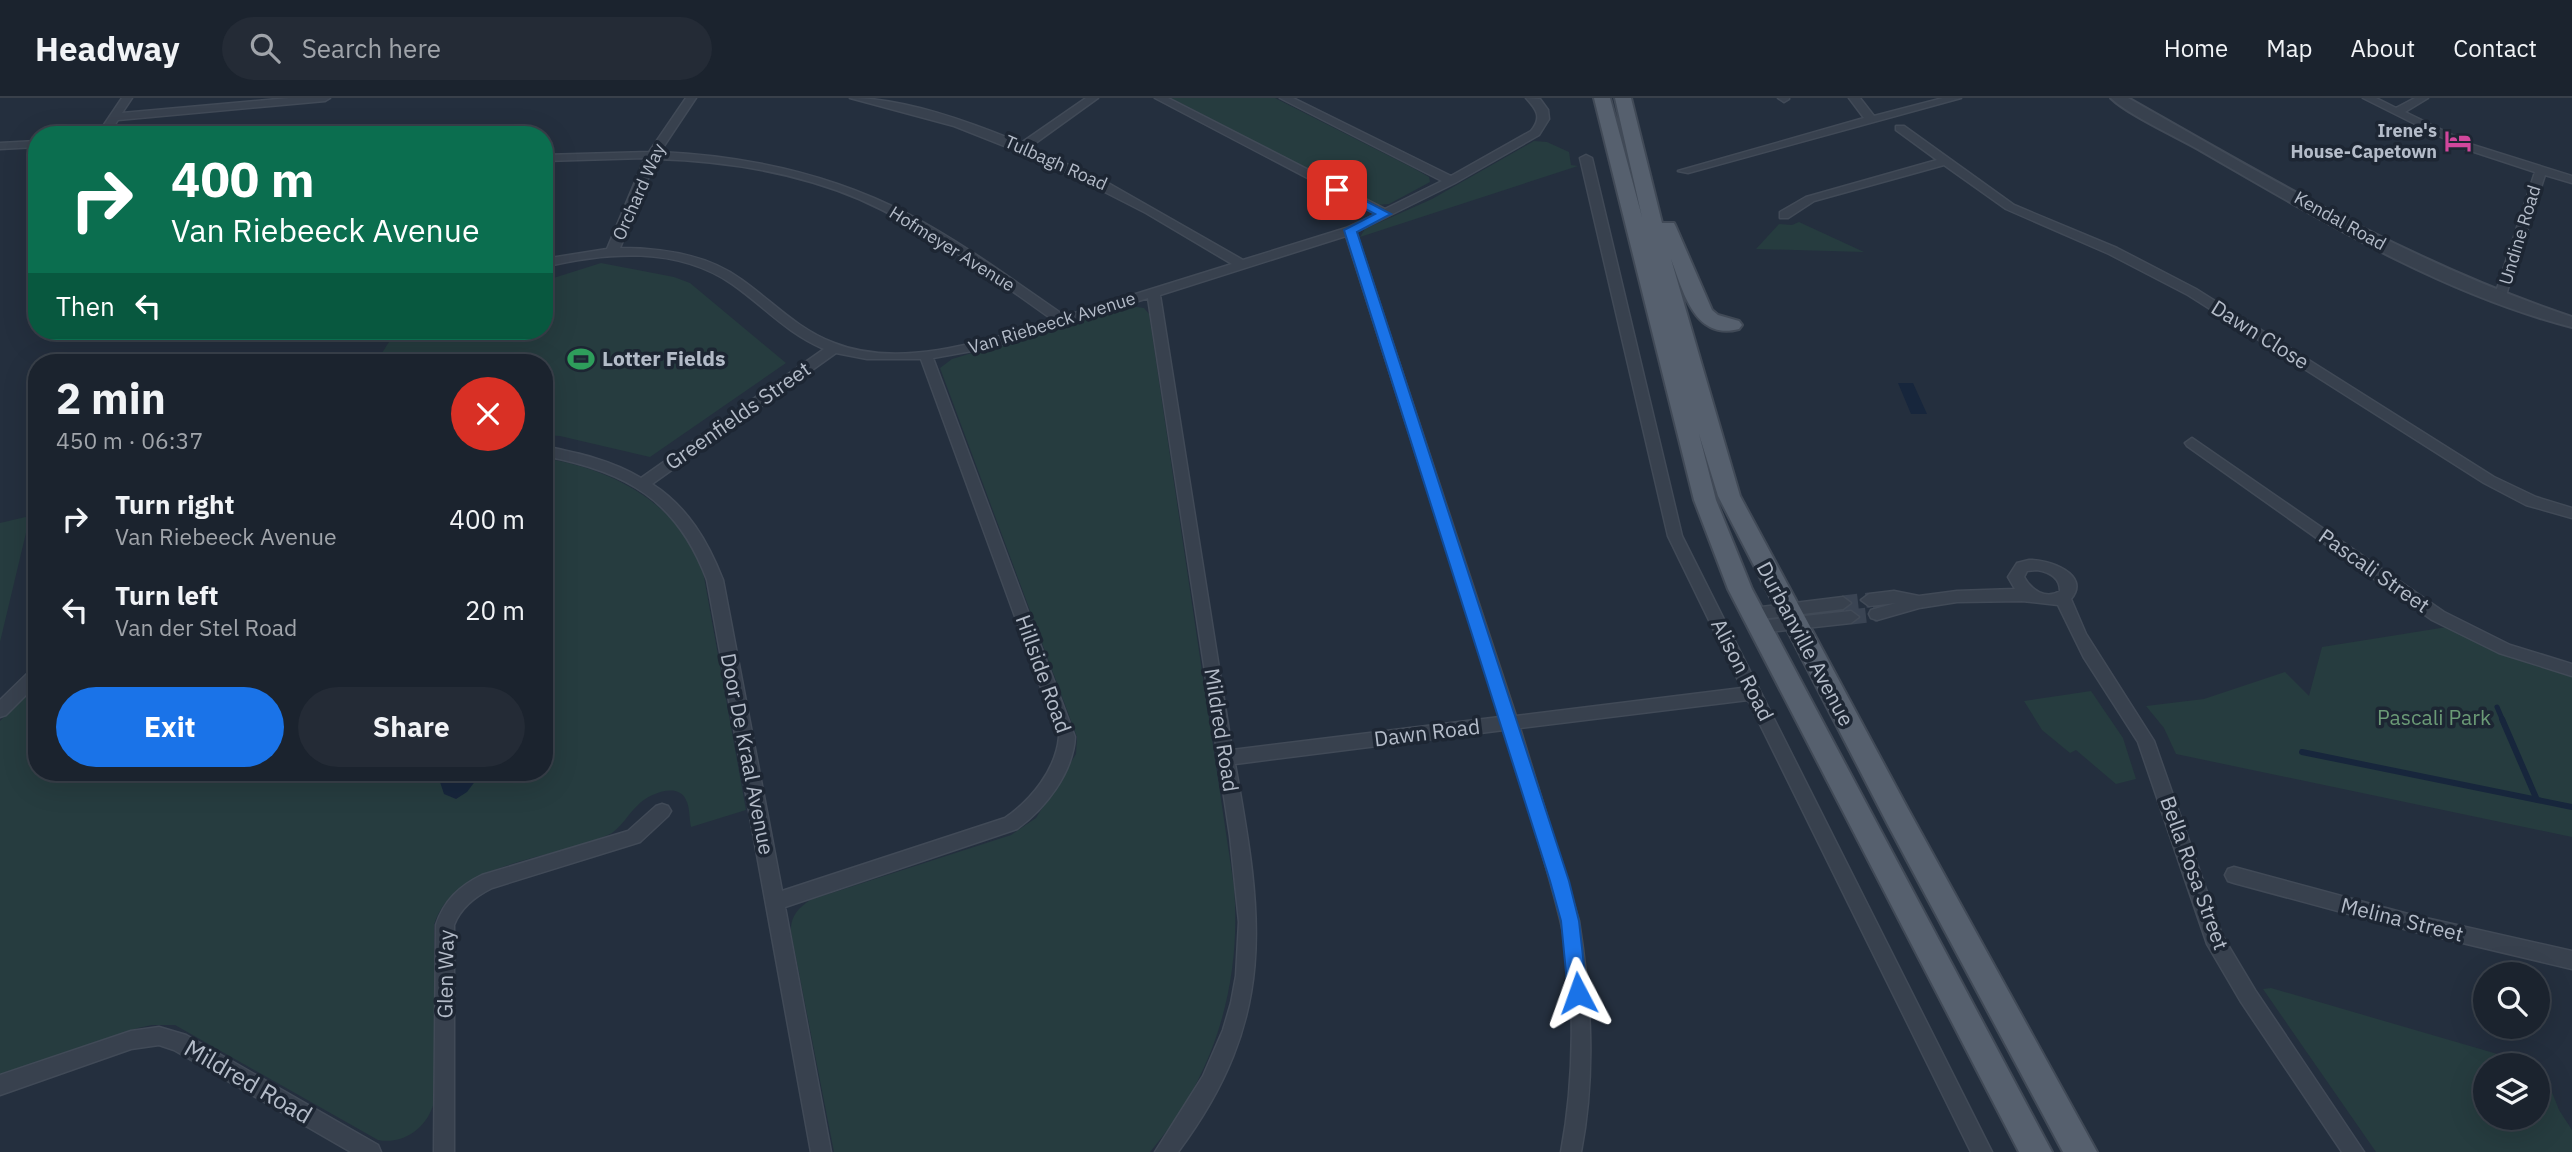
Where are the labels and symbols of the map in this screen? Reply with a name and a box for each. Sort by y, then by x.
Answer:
place label: Irene's House-Capetown [2291,119,2437,163]
hotel icon: Irene's House-Capetown [2443,126,2473,156]
street label: Tulbagh Road [1001,130,1111,195]
street label: Orchard Way [607,140,670,244]
pin [1307,160,1367,220]
street label: Undine Road [2493,182,2546,288]
street label: Kendal Road [2290,186,2390,255]
street label: Hofmeyer Avenue [885,201,1019,296]
street label: Van Riebeeck Avenue [966,286,1138,359]
street label: Dawn Close [2206,293,2315,375]
sports icon: Lotter Fields [566,344,596,374]
place label: Lotter Fields [602,344,726,372]
street label: Greenfields Street [659,355,816,476]
street label: Pascali Street [2314,522,2436,619]
street label: Durbanville Avenue [1751,556,1861,731]
street label: Hillside Road [1010,611,1078,737]
street label: Alison Road [1705,613,1781,726]
street label: Door De Kraal Avenue [715,651,781,857]
street label: Mildred Road [1198,666,1246,794]
park label: Pascali Park [2377,703,2491,731]
street label: Dawn Road [1372,712,1481,752]
street label: Bella Rosa Street [2154,792,2236,953]
street label: Melina Street [2338,890,2466,948]
street label: Glen Way [430,929,460,1019]
position arrow [1541,956,1615,1030]
street label: Mildred Road [179,1032,318,1131]

